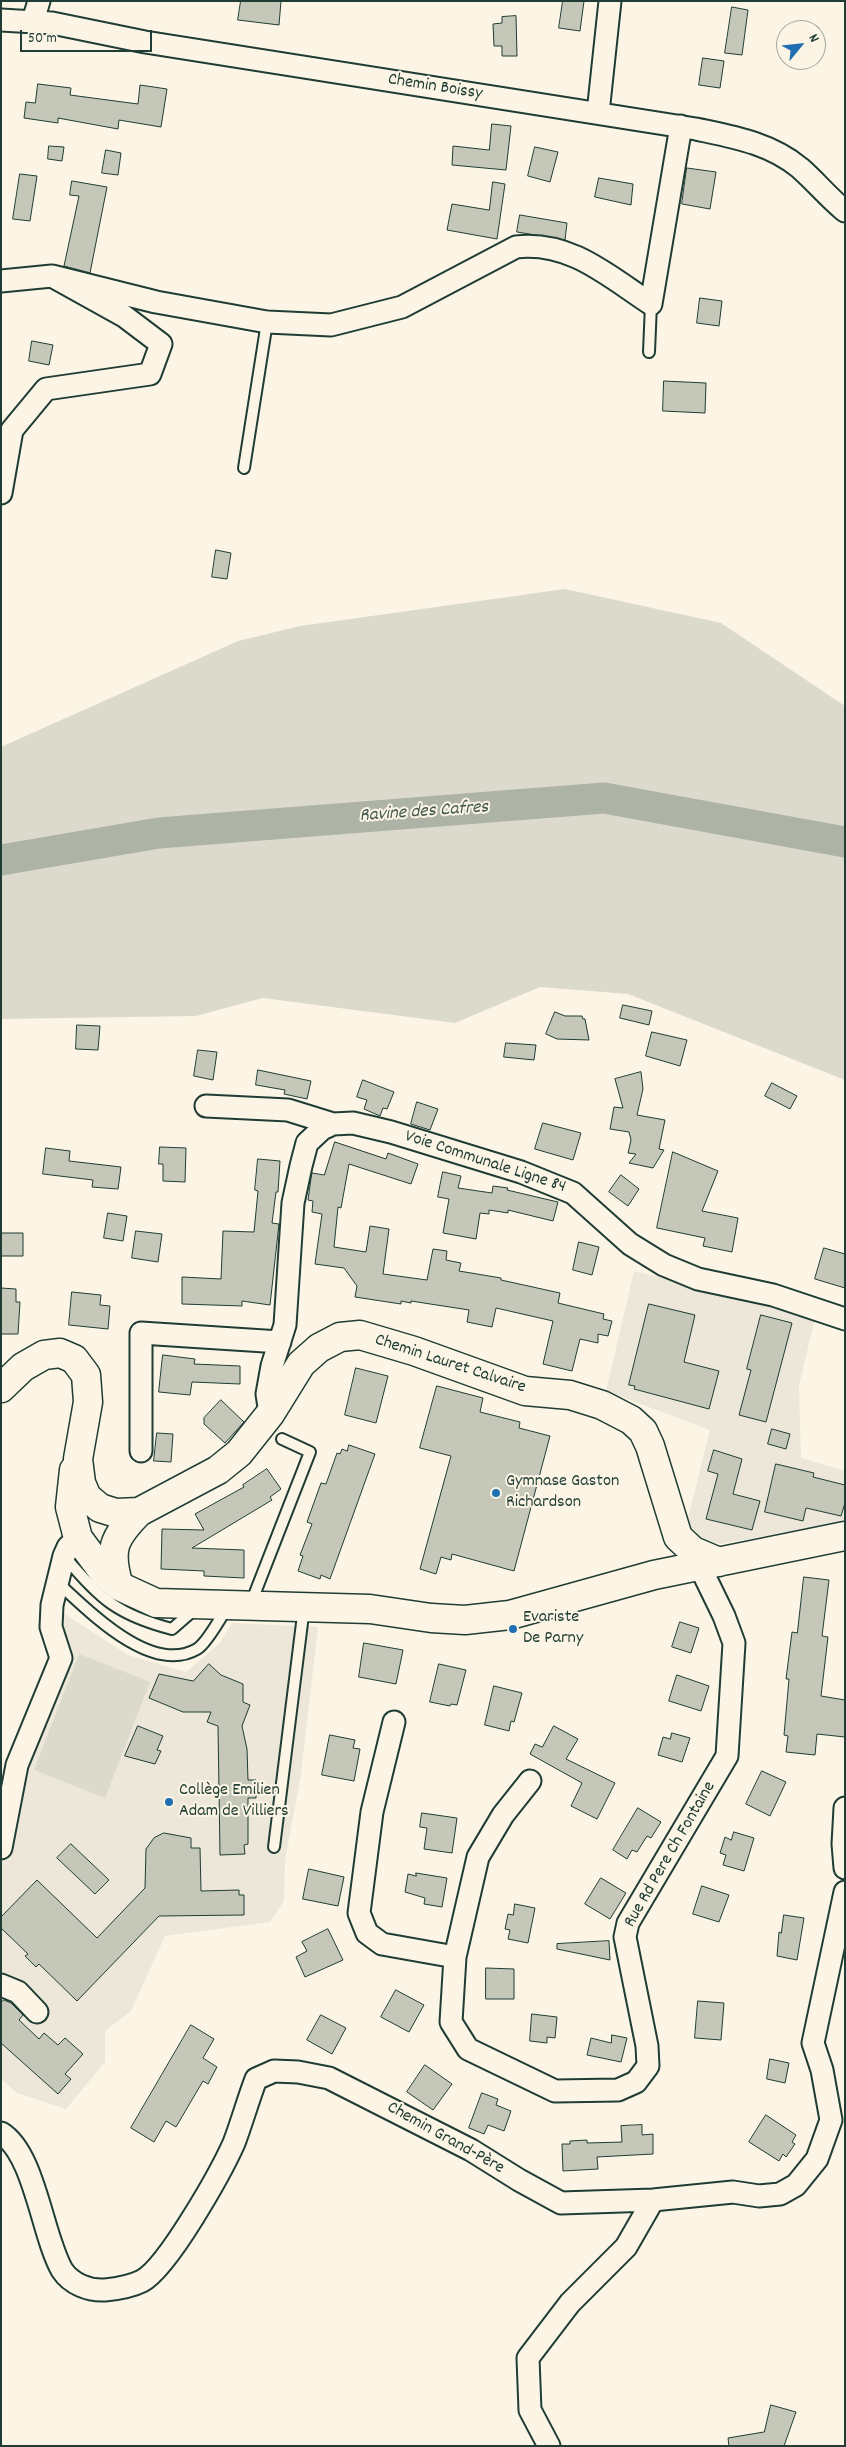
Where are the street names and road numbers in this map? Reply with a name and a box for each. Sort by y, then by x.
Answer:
street label: Chemin Boissy [386,70,484,106]
street label: Voie Communale Ligne 84 [402,1127,568,1199]
street label: Chemin Lauret Calvaire [372,1330,528,1400]
street label: Rue Rd Pere Ch Fontaine [620,1778,722,1932]
street label: Chemin Grand-Père [383,2098,507,2180]

